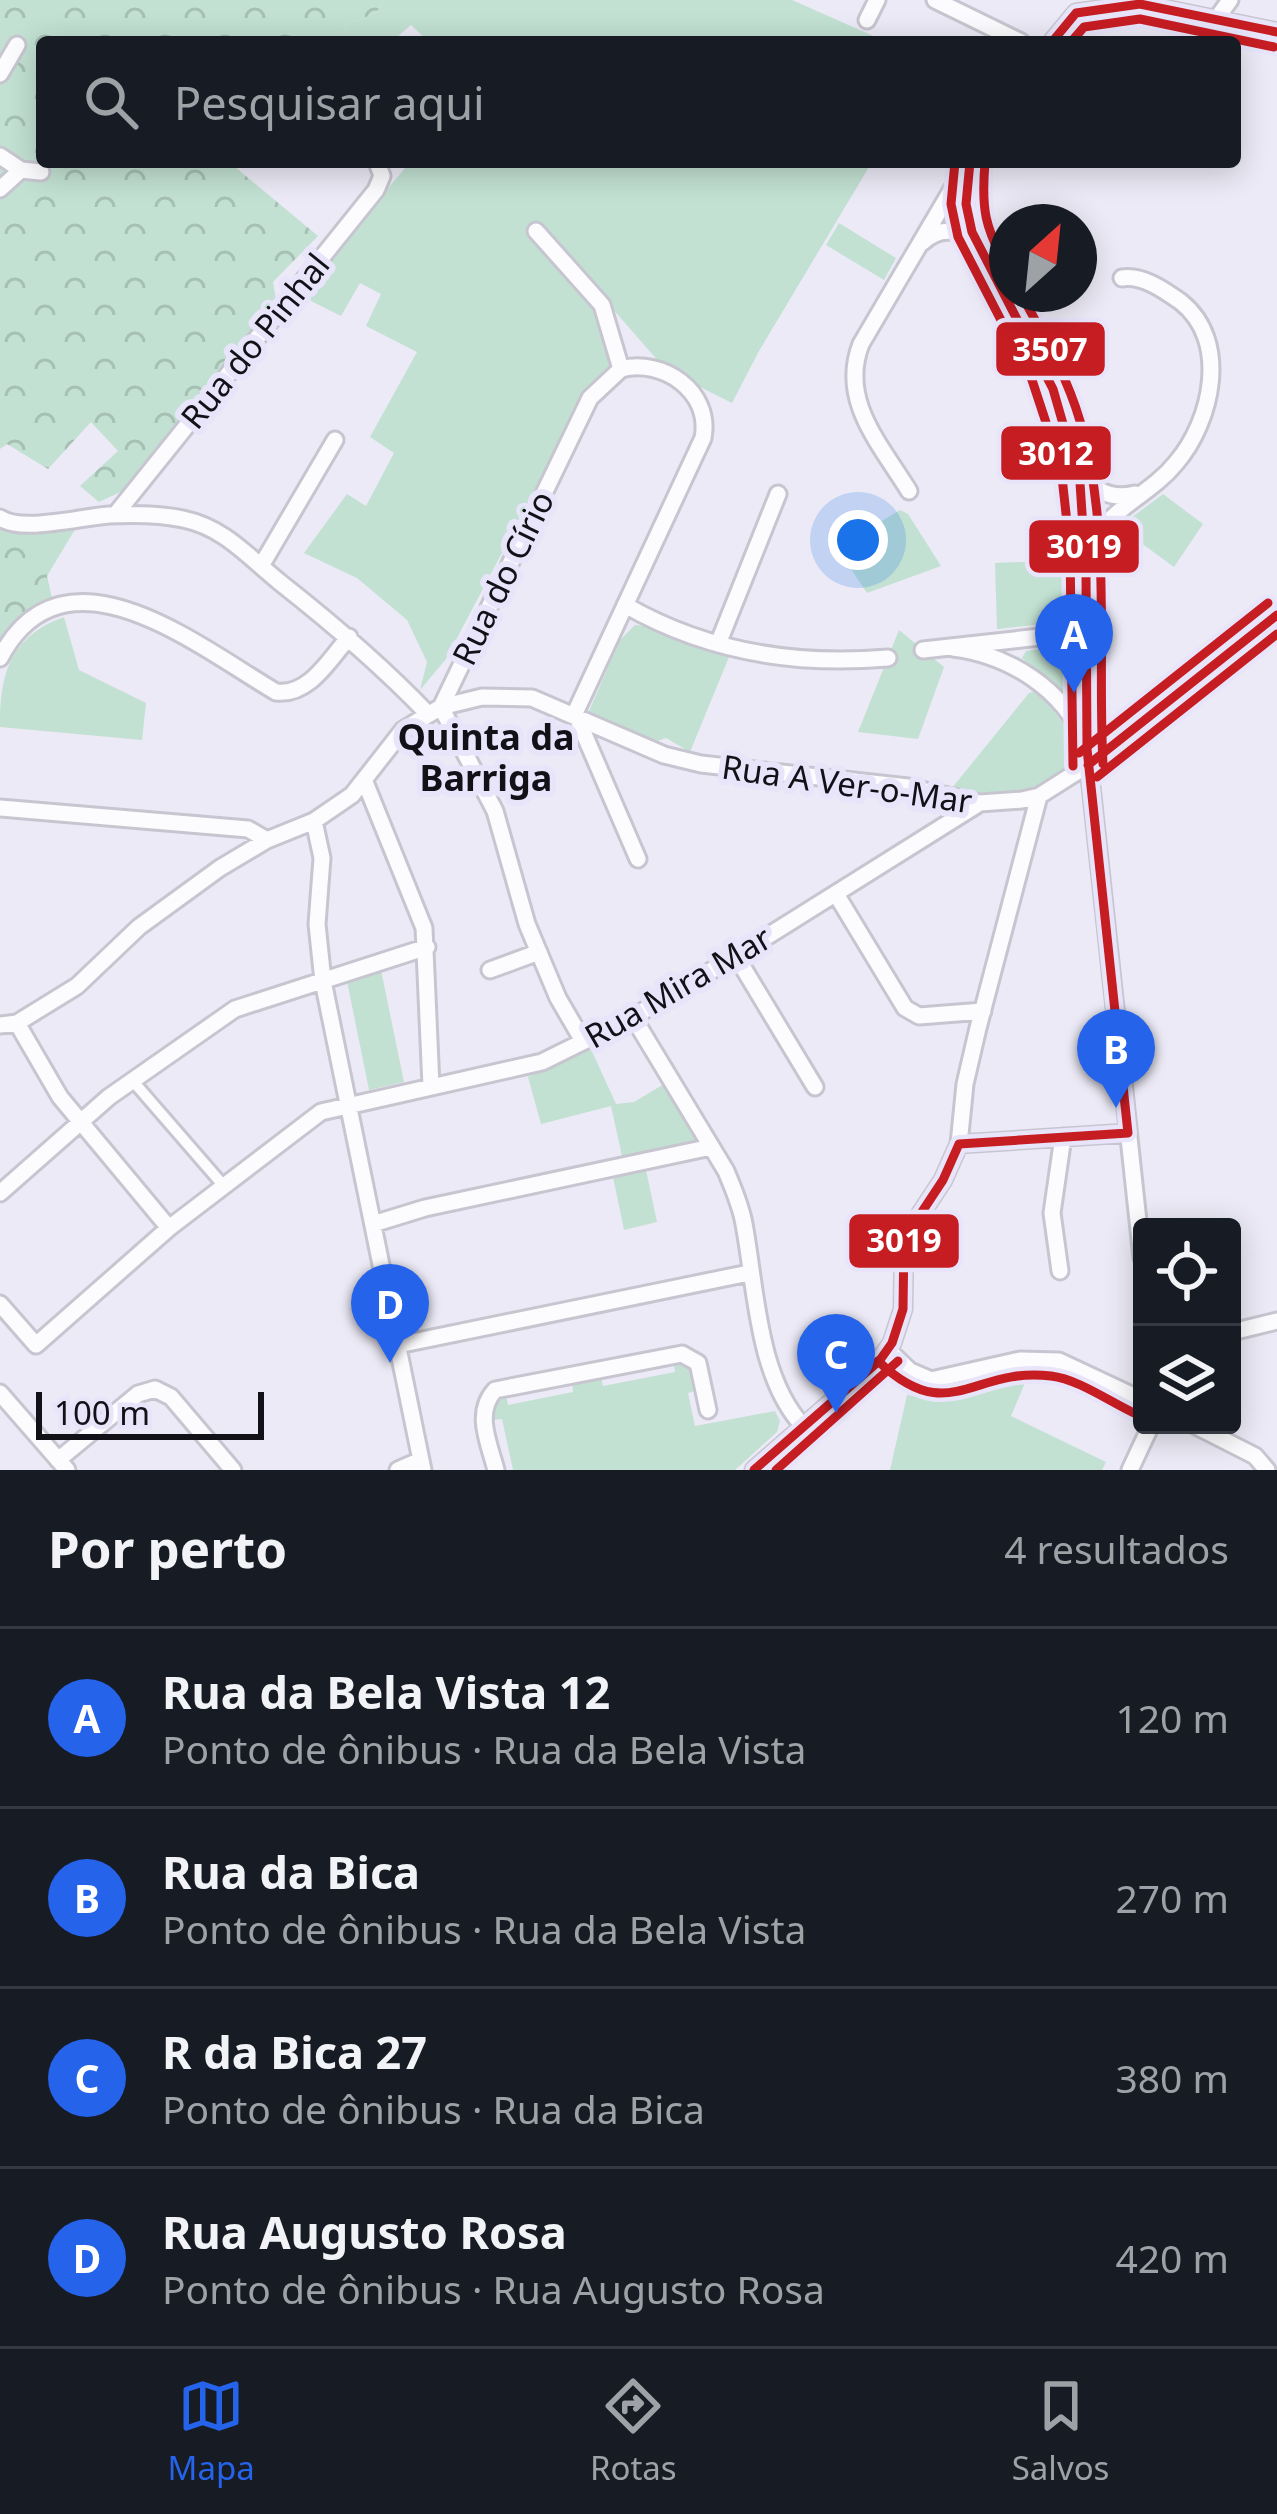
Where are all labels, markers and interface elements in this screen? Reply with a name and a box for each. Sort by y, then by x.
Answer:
search box [36,36,1241,168]
icon: search [78,69,144,135]
text: Pesquisar aqui [174,72,485,133]
north arrow [989,204,1097,312]
street label: Rua do Pinhal [170,244,339,438]
line badge: 3507 [994,320,1107,378]
text: 3507 [1012,326,1088,371]
line badge: 3012 [999,424,1113,482]
text: 3012 [1018,430,1094,475]
street label: Rua do Círio [441,483,564,672]
your location [828,510,888,570]
line badge: 3019 [1027,518,1141,575]
text: 3019 [1046,523,1122,568]
pin: A [1035,594,1113,693]
district label: Quinta da Barriga [398,712,574,802]
street label: Rua A Ver-o-Mar [719,744,976,823]
street label: Rua Mira Mar [576,915,780,1058]
pin: B [1077,1009,1155,1108]
line badge: 3019 [847,1212,961,1270]
text: 3019 [866,1217,942,1262]
map controls [1133,1218,1241,1434]
button: locate [1133,1218,1241,1326]
pin: D [351,1264,429,1363]
pin: C [797,1314,875,1413]
button: layers [1133,1326,1241,1434]
scale bar [36,1386,264,1439]
text: 100 m [54,1390,150,1435]
text: Por perto [48,1513,287,1583]
text: 4 resultados [1004,1522,1229,1575]
text: Rua da Bela Vista 12 [162,1661,610,1722]
text: A [74,1691,101,1744]
text: 120 m [1115,1691,1229,1744]
text: Ponto de ônibus · Rua da Bela Vista [162,1722,806,1775]
text: Rua da Bica [162,1841,420,1902]
text: B [74,1871,100,1924]
text: 270 m [1115,1871,1229,1924]
text: Ponto de ônibus · Rua da Bela Vista [162,1902,806,1955]
text: R da Bica 27 [162,2021,427,2082]
text: C [74,2051,100,2104]
text: 380 m [1115,2051,1229,2104]
text: Ponto de ônibus · Rua da Bica [162,2082,705,2135]
text: Rua Augusto Rosa [162,2201,567,2262]
text: D [73,2231,101,2284]
text: 420 m [1115,2231,1229,2284]
text: Ponto de ônibus · Rua Augusto Rosa [162,2262,825,2315]
tab: Mapa [168,2373,255,2490]
tab: Rotas [590,2373,677,2490]
tab: Salvos [1012,2373,1109,2490]

